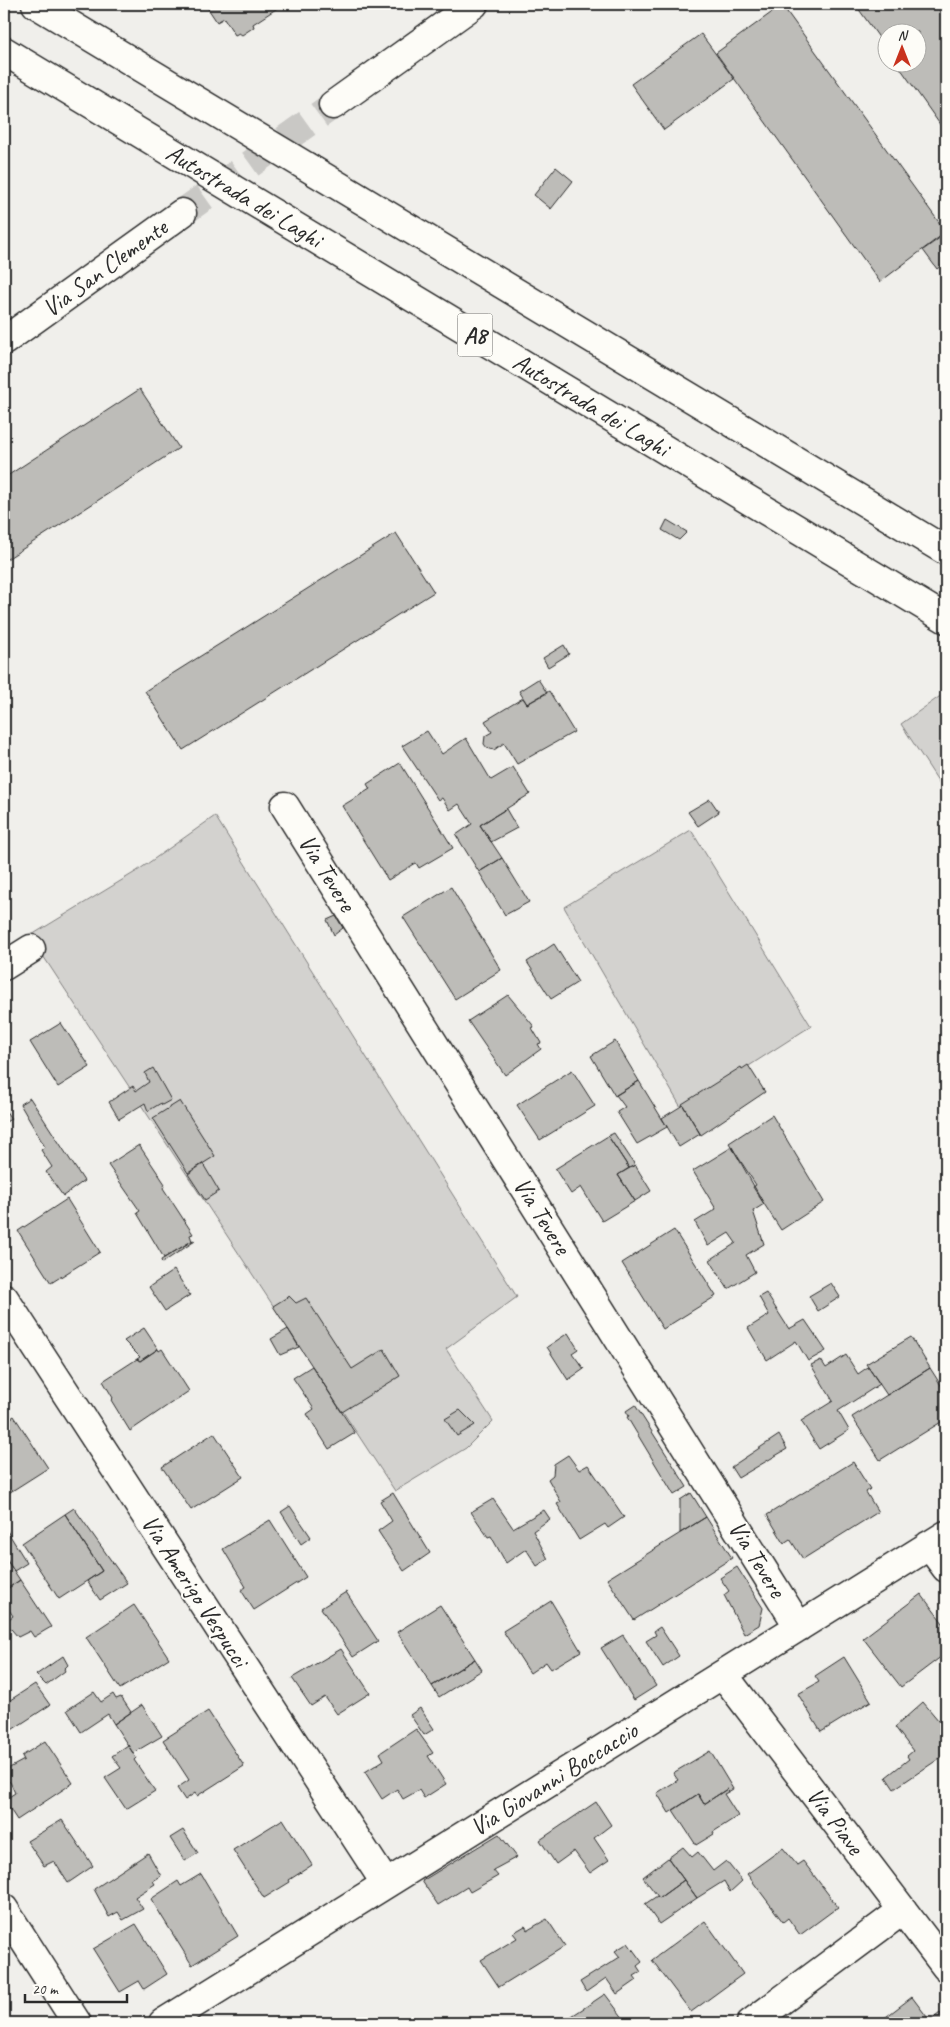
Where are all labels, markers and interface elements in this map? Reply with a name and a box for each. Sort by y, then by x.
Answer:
north arrow [878,22,928,72]
text: N [898,27,909,44]
street label: Autostrada dei Laghi [160,137,331,257]
street label: Via San Clemente [36,211,175,324]
road number: A8 [458,314,492,356]
street label: Autostrada dei Laghi [507,346,678,466]
street label: Via Tevere [291,829,364,919]
street label: Via Tevere [506,1172,579,1262]
street label: Via Amerigo Vespucci [134,1509,258,1676]
street label: Via Tevere [721,1515,794,1605]
street label: Via Giovanni Boccaccio [464,1714,645,1843]
street label: Via Piave [799,1781,872,1863]
scale bar [25,1972,128,2004]
text: 20 m [32,1980,59,1999]

